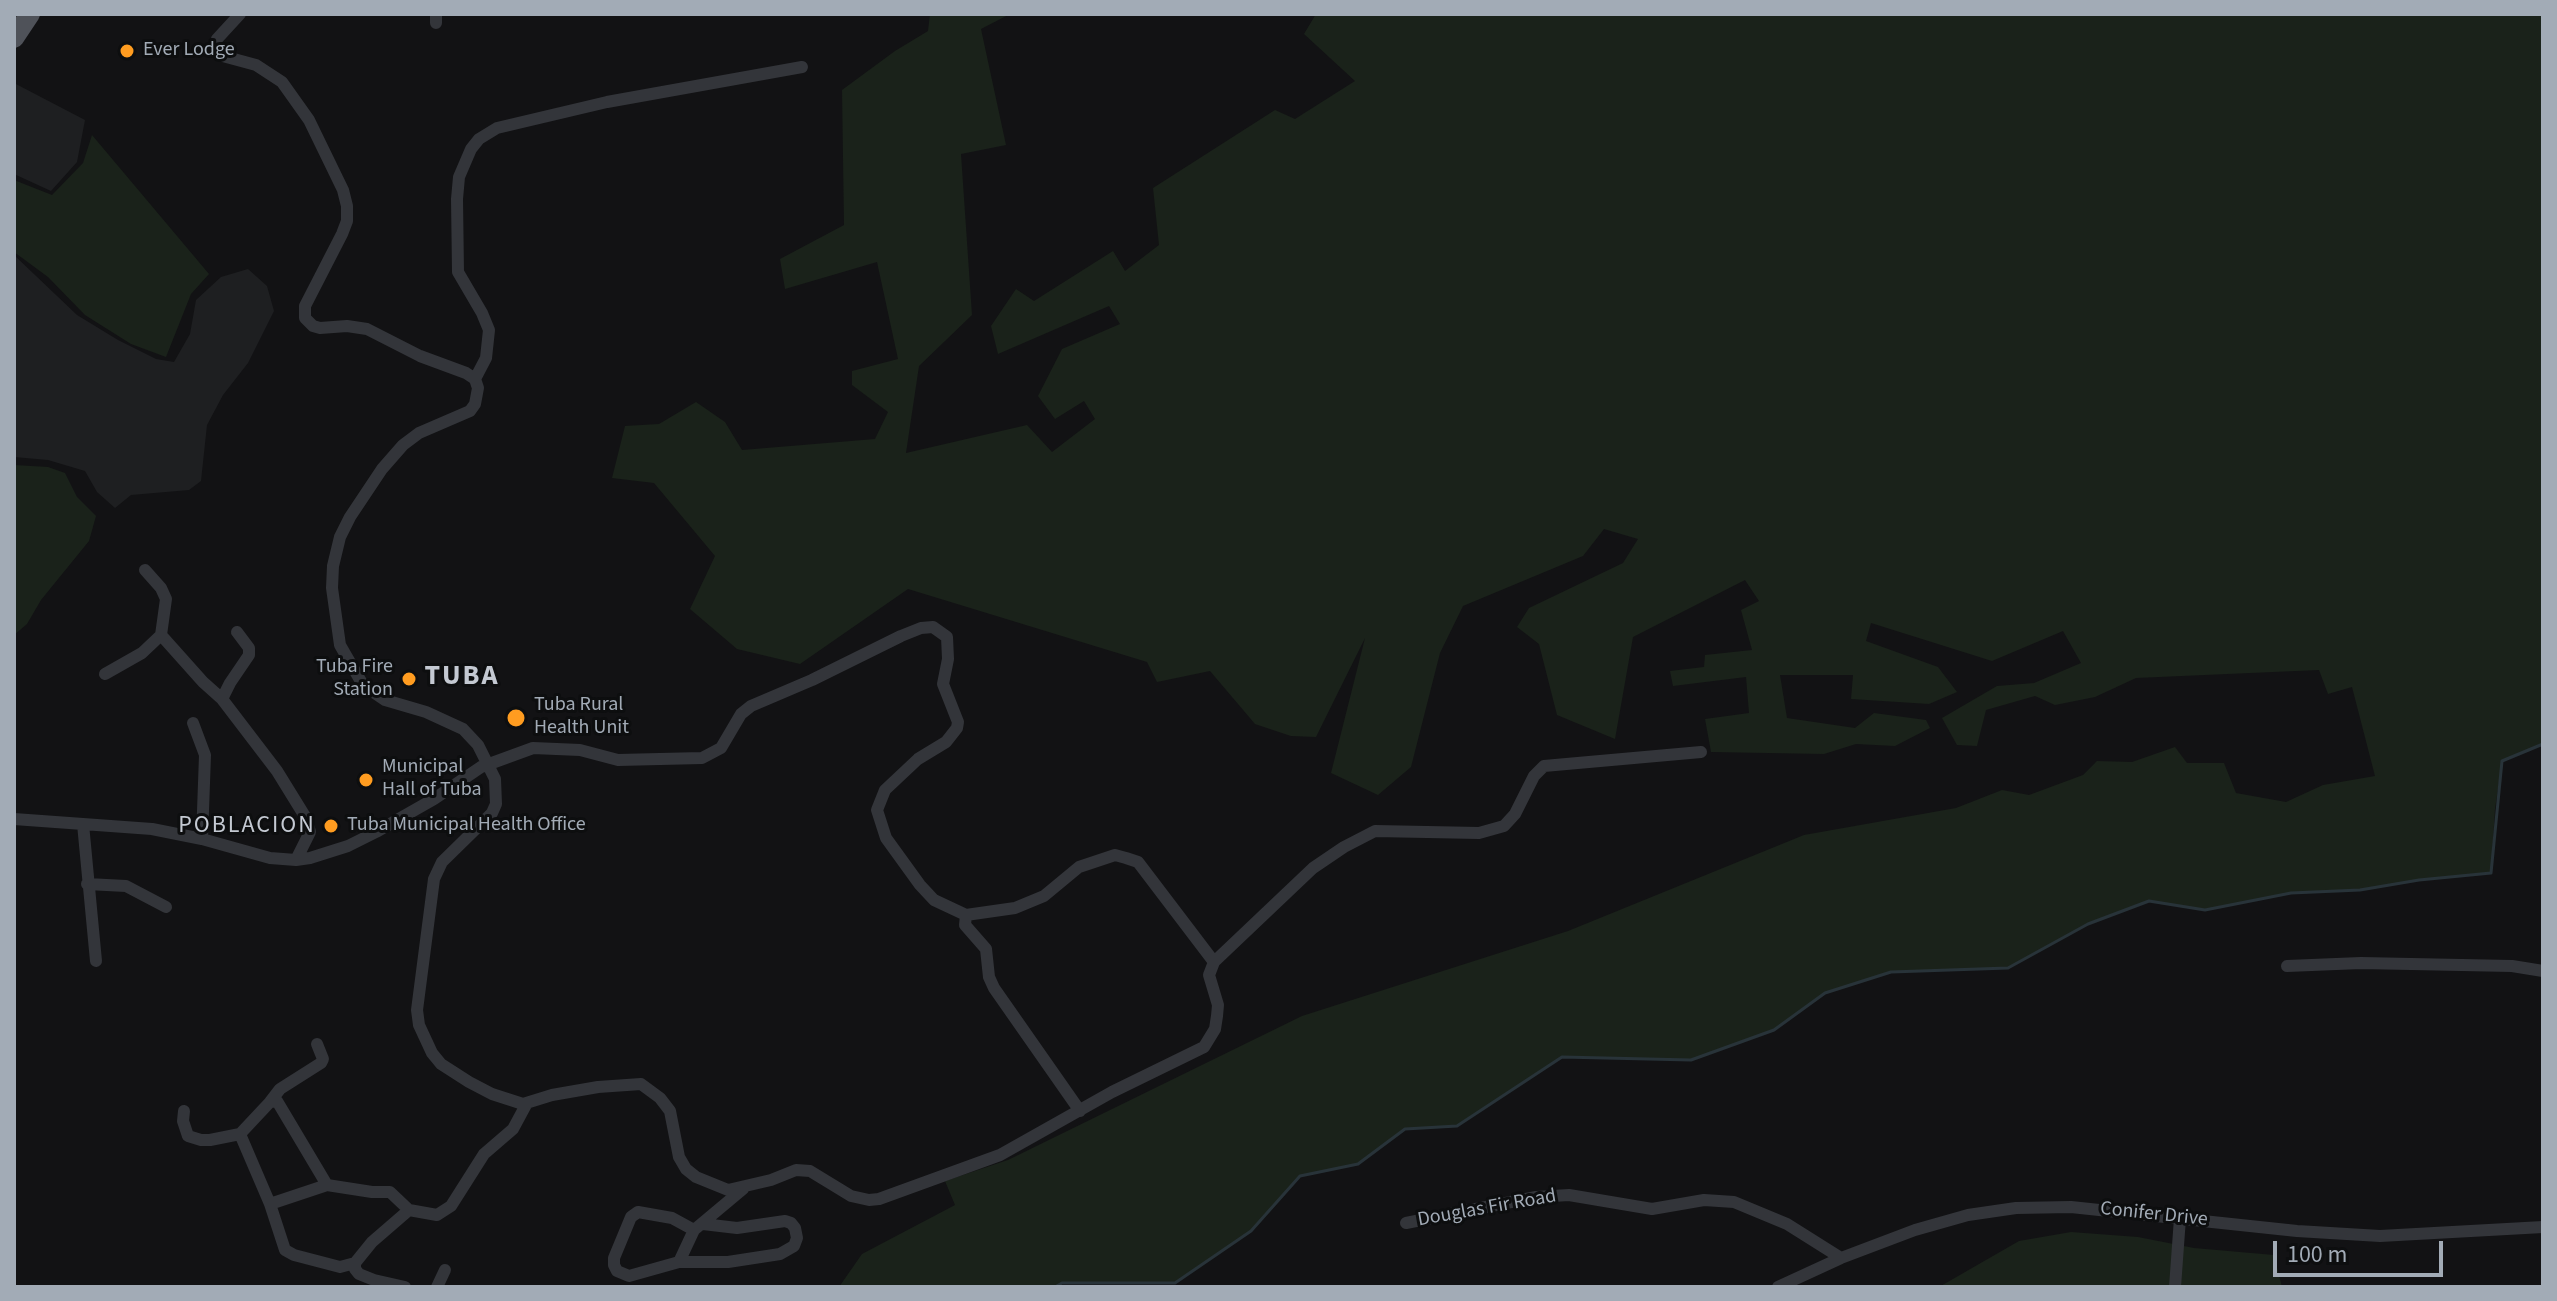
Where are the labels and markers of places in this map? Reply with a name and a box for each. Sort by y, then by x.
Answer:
place label: Ever Lodge [143,39,235,63]
marker: Ever Lodge [118,42,136,60]
place label: Tuba Fire Station [316,656,393,703]
marker: Tuba Fire Station [400,670,418,688]
place label: Tuba Rural Health Unit [534,694,629,741]
marker: Tuba Rural Health Unit [505,707,527,729]
place label: Municipal Hall of Tuba [382,756,481,803]
marker: Municipal Hall of Tuba [357,771,375,789]
place label: Tuba Municipal Health Office [347,814,586,838]
marker: Tuba Municipal Health Office [322,817,340,835]

